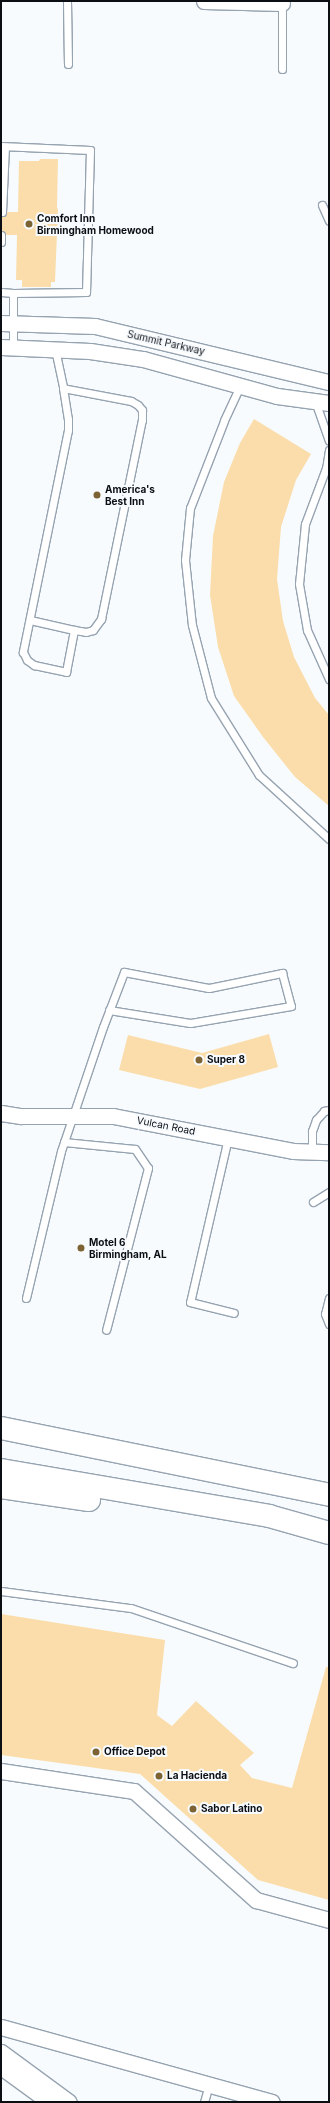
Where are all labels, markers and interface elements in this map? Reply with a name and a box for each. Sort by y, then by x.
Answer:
place label: Comfort Inn Birmingham Homewood [37,212,154,236]
marker: Comfort Inn Birmingham Homewood [24,219,34,229]
street label: Summit Parkway [126,328,206,358]
place label: America's Best Inn [105,483,155,506]
marker: America's Best Inn [92,490,102,500]
place label: Super 8 [207,1054,245,1066]
marker: Super 8 [194,1055,204,1065]
street label: Vulcan Road [136,1114,196,1138]
place label: Motel 6 Birmingham, AL [89,1236,167,1260]
marker: Motel 6 Birmingham, AL [76,1243,86,1253]
place label: Office Depot [104,1746,166,1758]
marker: Office Depot [91,1747,101,1757]
place label: La Hacienda [167,1770,227,1782]
marker: La Hacienda [154,1771,164,1781]
place label: Sabor Latino [201,1803,262,1815]
marker: Sabor Latino [188,1804,198,1814]

